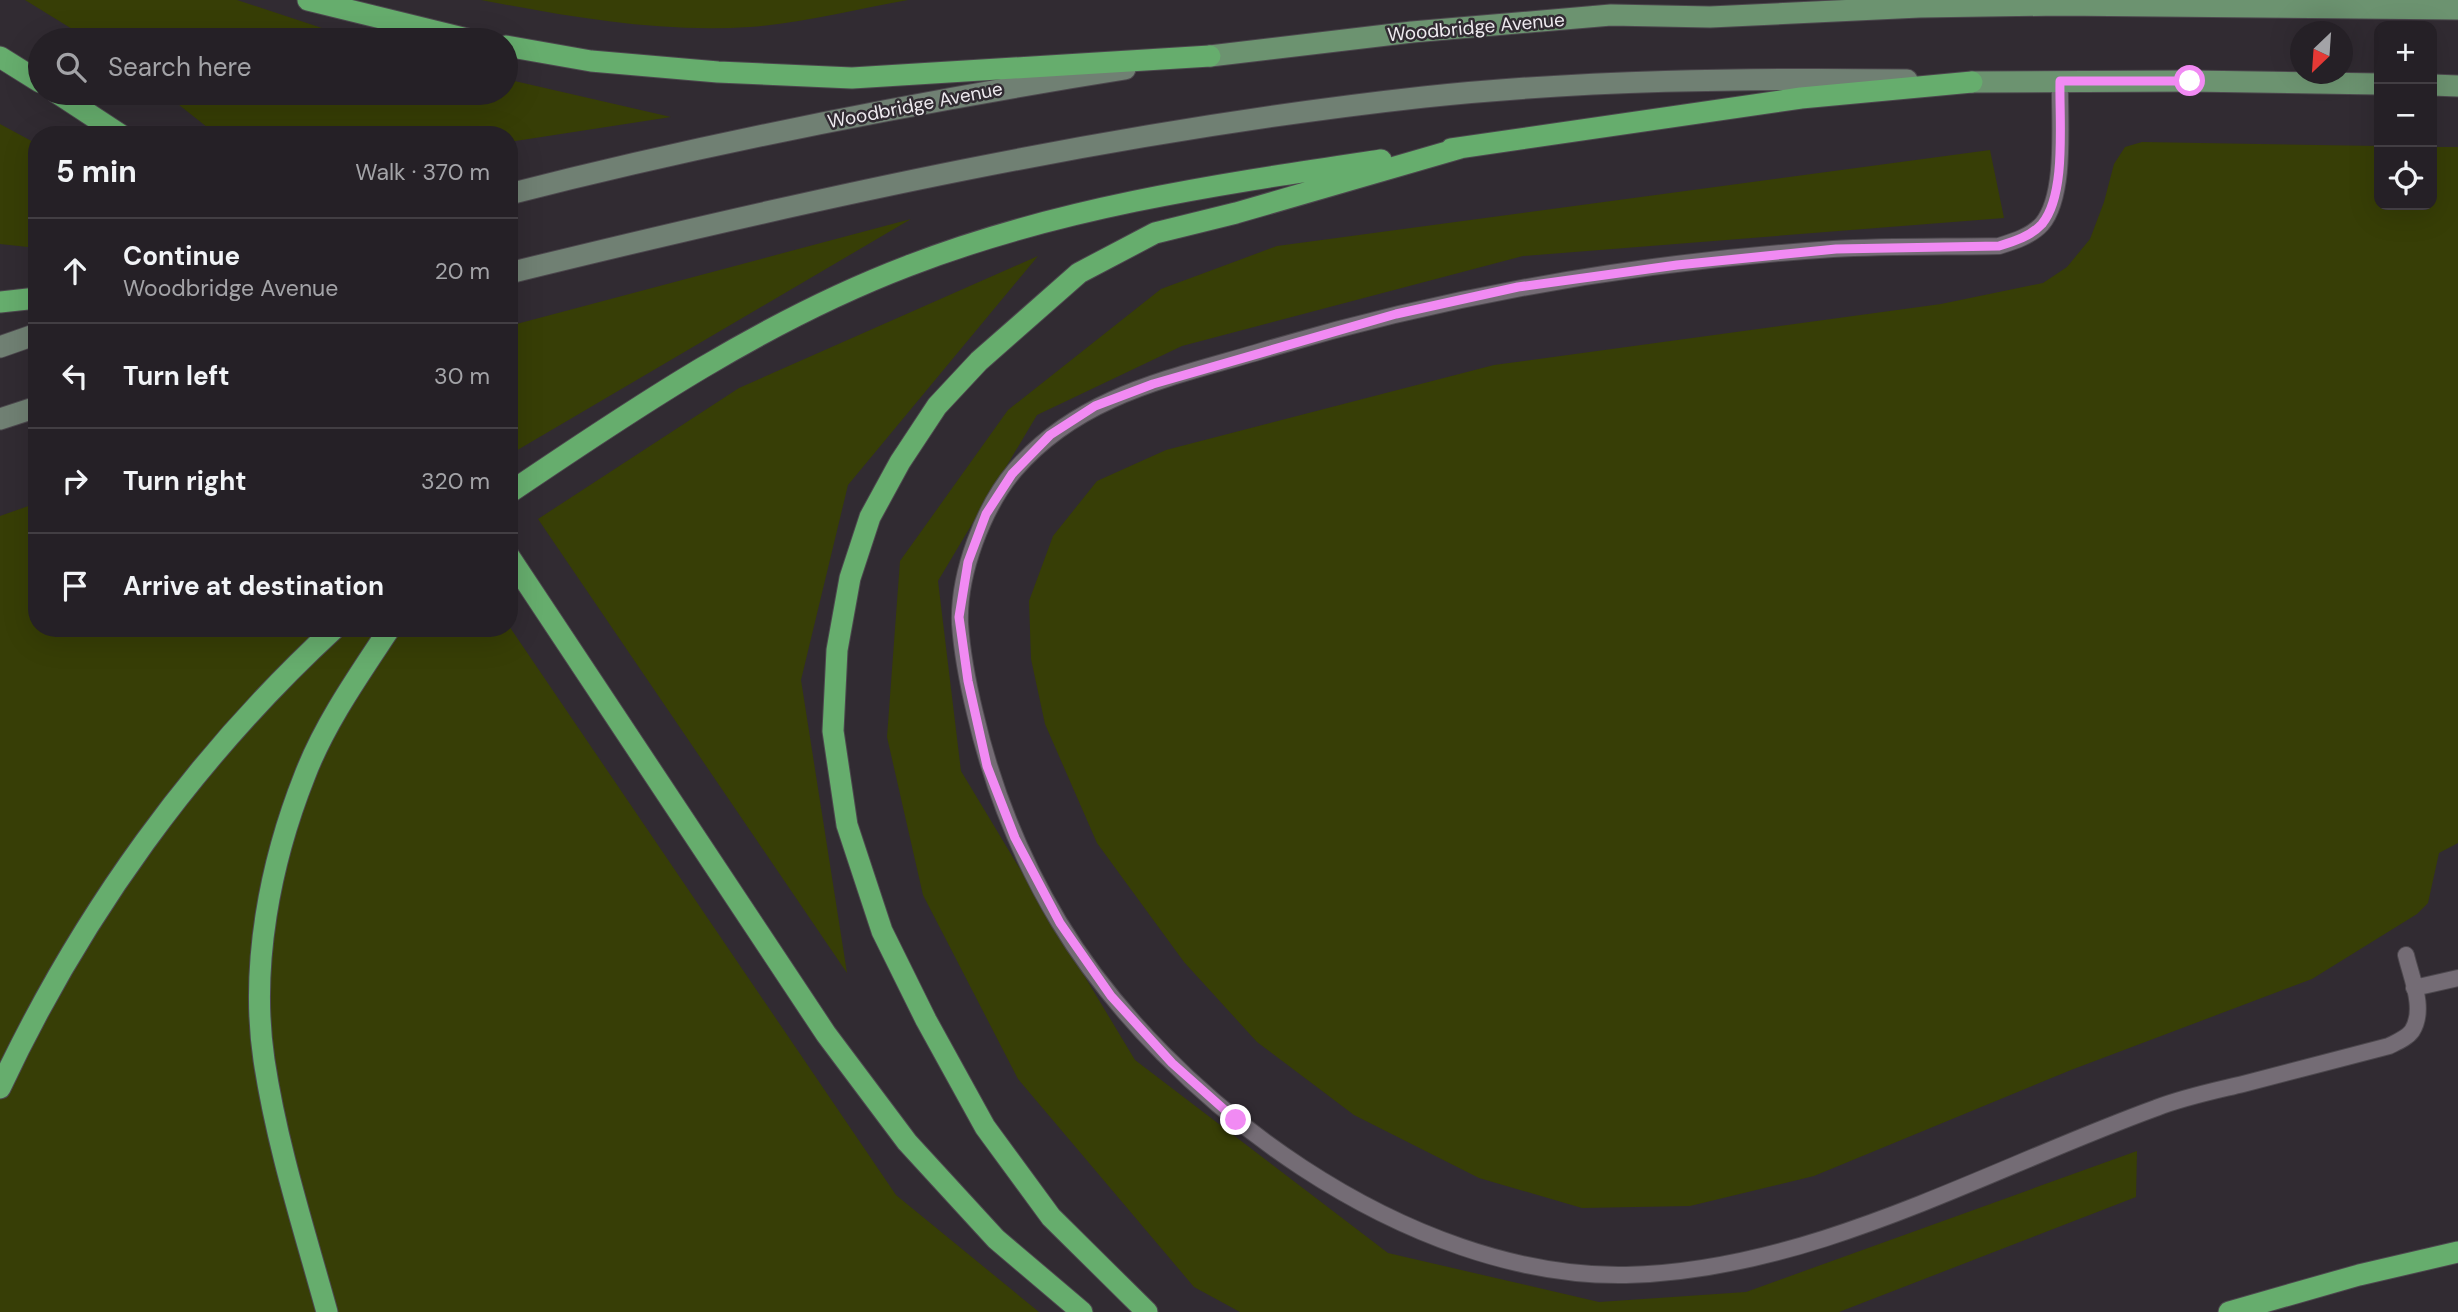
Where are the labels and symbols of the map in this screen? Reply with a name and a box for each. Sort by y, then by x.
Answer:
street label: Woodbridge Avenue [1386,7,1566,47]
north arrow [2290,21,2353,84]
route start [2174,65,2205,96]
street label: Woodbridge Avenue [825,76,1005,134]
route end [1220,1104,1251,1135]

